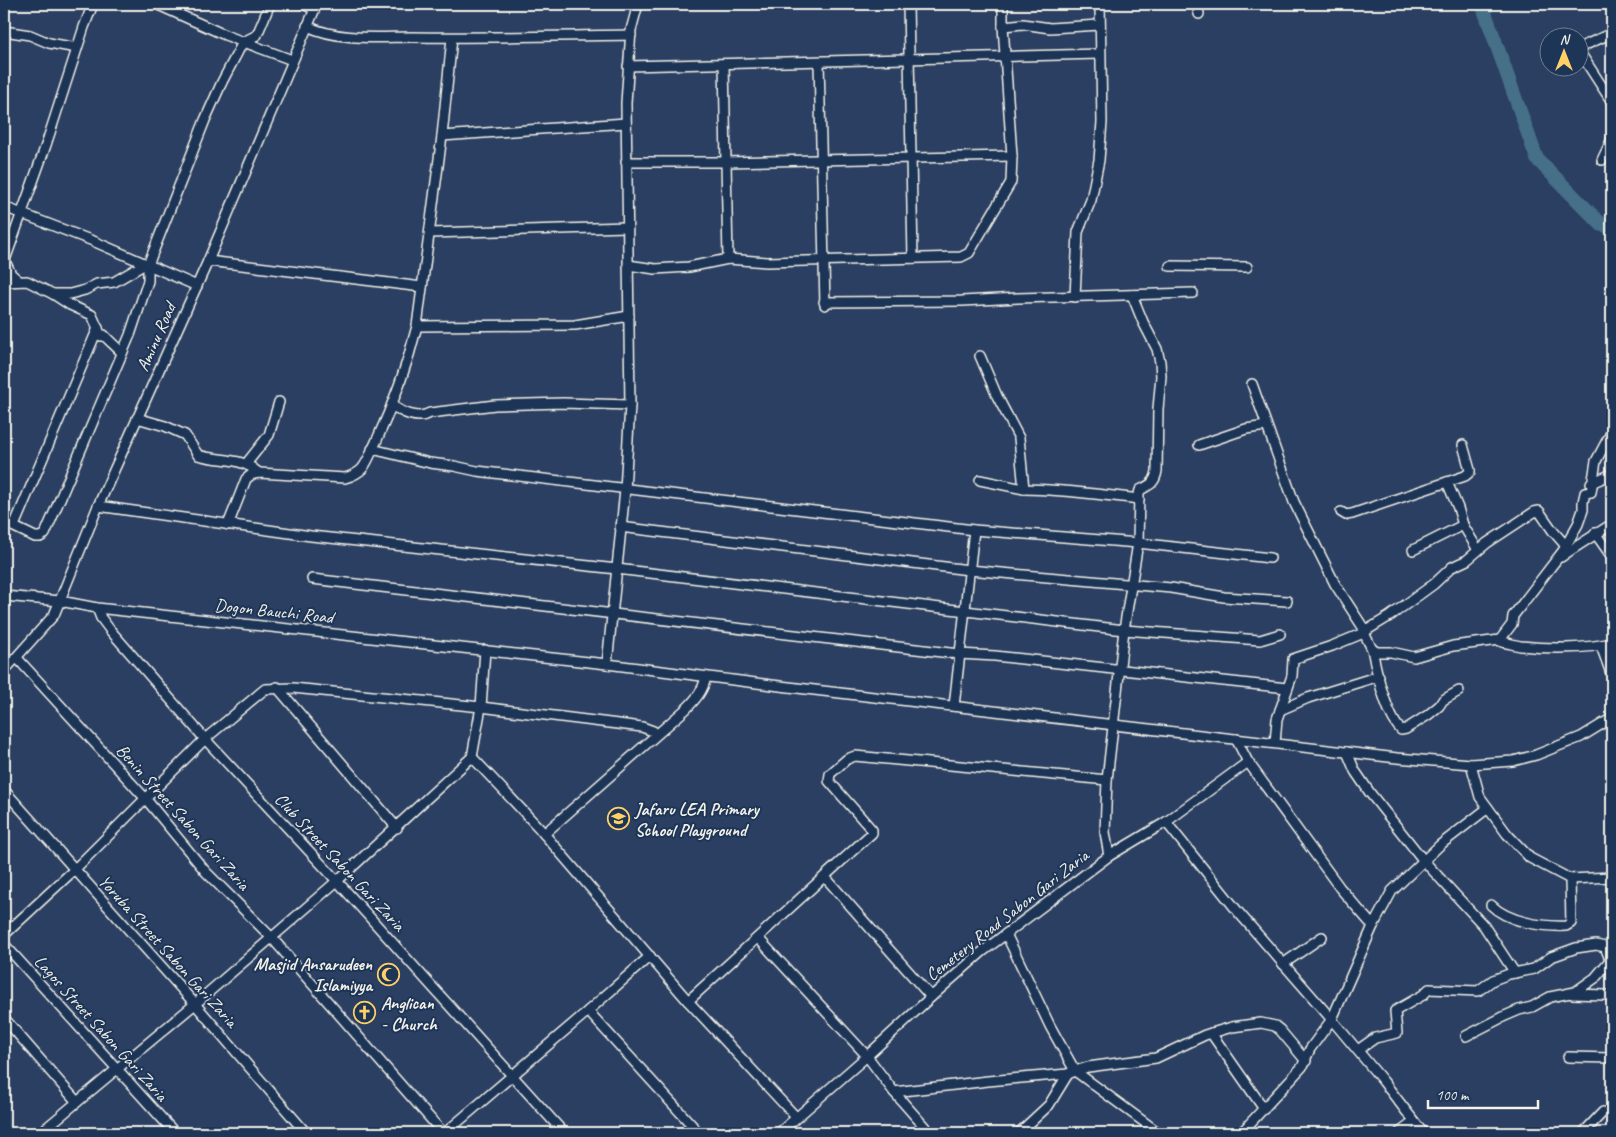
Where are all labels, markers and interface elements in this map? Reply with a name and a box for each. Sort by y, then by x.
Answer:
north arrow [1538,28,1588,78]
text: N [1560,31,1571,48]
street label: Aminu Road [131,297,182,375]
street label: Dogon Bauchi Road [214,594,337,628]
street label: Benin Street Sabon Gari Zaria [111,739,256,896]
street label: Club Street Sabon Gari Zaria [270,788,411,937]
place label: Jafaru LEA Primary School Playground [633,798,760,841]
school or university icon: Jafaru LEA Primary School Playground [607,807,631,831]
street label: Cemetery Road Sabon Gari Zaria [921,844,1094,985]
street label: Yoruba Street Sabon Gari Zaria [94,870,243,1033]
street label: Lagos Street Sabon Gari Zaria [30,950,174,1107]
place label: Masjid Ansarudeen Islamiyya [254,953,373,996]
mosque icon: Masjid Ansarudeen Islamiyya [376,962,400,986]
place label: Anglican - Church [381,992,438,1035]
church icon: Anglican - Church [353,1001,377,1025]
scale bar [1428,1077,1538,1109]
text: 100 m [1436,1086,1470,1105]

